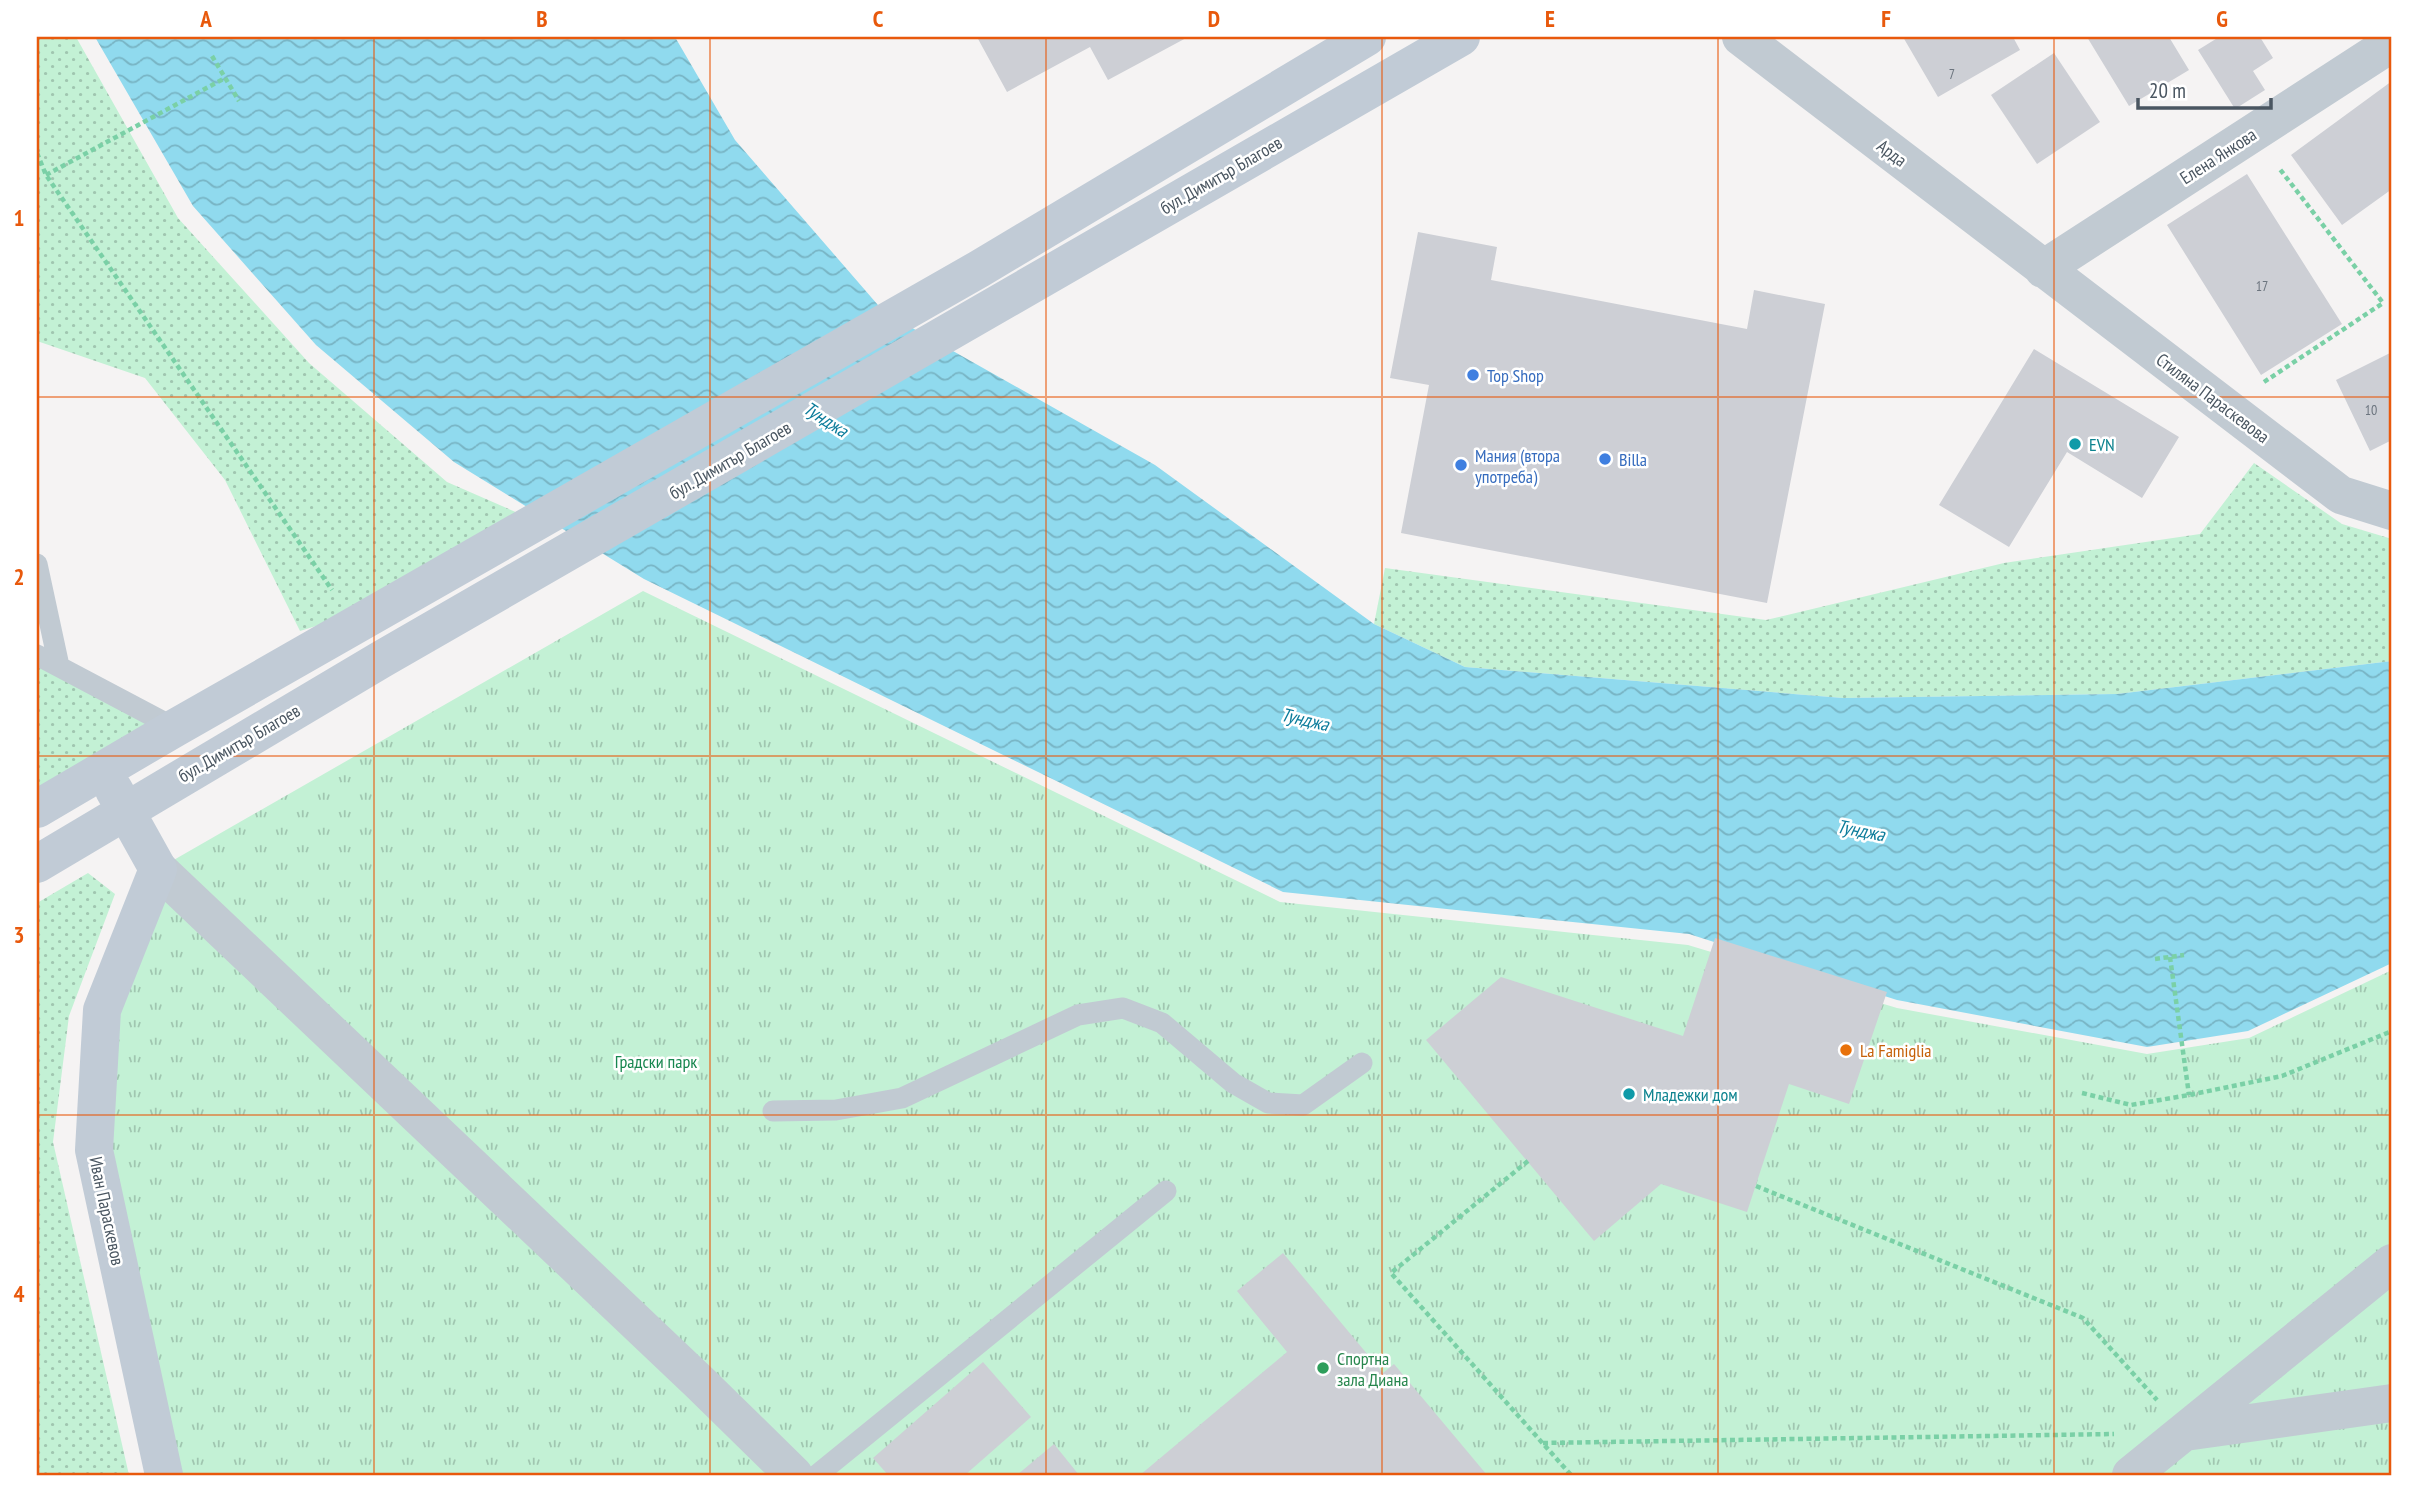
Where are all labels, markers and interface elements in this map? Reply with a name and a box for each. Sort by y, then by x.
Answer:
text: A [199,4,212,33]
text: B [536,4,548,33]
text: C [873,4,884,33]
text: D [1208,4,1220,33]
text: E [1545,4,1555,33]
text: F [1881,4,1891,33]
text: G [2216,4,2228,33]
house number: 7 [1949,65,1955,83]
scale bar [2138,66,2272,110]
text: 20 m [2149,77,2186,104]
street label: Елена Янкова [2175,123,2261,189]
street label: бул. Димитър Благоев [1156,131,1286,219]
street label: Арда [1873,134,1911,172]
text: 1 [14,203,25,232]
house number: 17 [2256,277,2268,295]
street label: Стиляна Параскевова [2152,348,2274,448]
place label: Top Shop [1487,364,1544,387]
marker: Top Shop [1465,367,1481,383]
water label: Тунджа [799,396,854,443]
house number: 10 [2365,401,2377,419]
street label: бул. Димитър Благоев [665,416,795,504]
place label: EVN [2089,433,2115,456]
marker: EVN [2067,436,2083,452]
place label: Мания (втора употреба) [1475,444,1560,488]
place label: Billa [1619,448,1647,471]
marker: Billa [1597,451,1613,467]
marker: Мания (втора употреба) [1453,457,1469,473]
text: 2 [14,562,25,591]
street label: бул. Димитър Благоев [174,699,304,787]
water label: Тунджа [1279,702,1332,736]
water label: Тунджа [1835,814,1888,847]
text: 3 [14,920,25,949]
place label: La Famiglia [1860,1039,1932,1062]
marker: La Famiglia [1838,1042,1854,1058]
park label: Градски парк [615,1050,697,1073]
place label: Младежки дом [1643,1083,1738,1106]
marker: Младежки дом [1621,1086,1637,1102]
street label: Иван Параскевов [84,1155,130,1267]
text: 4 [14,1279,25,1308]
place label: Спортна зала Диана [1337,1347,1408,1391]
marker: Спортна зала Диана [1315,1360,1331,1376]

